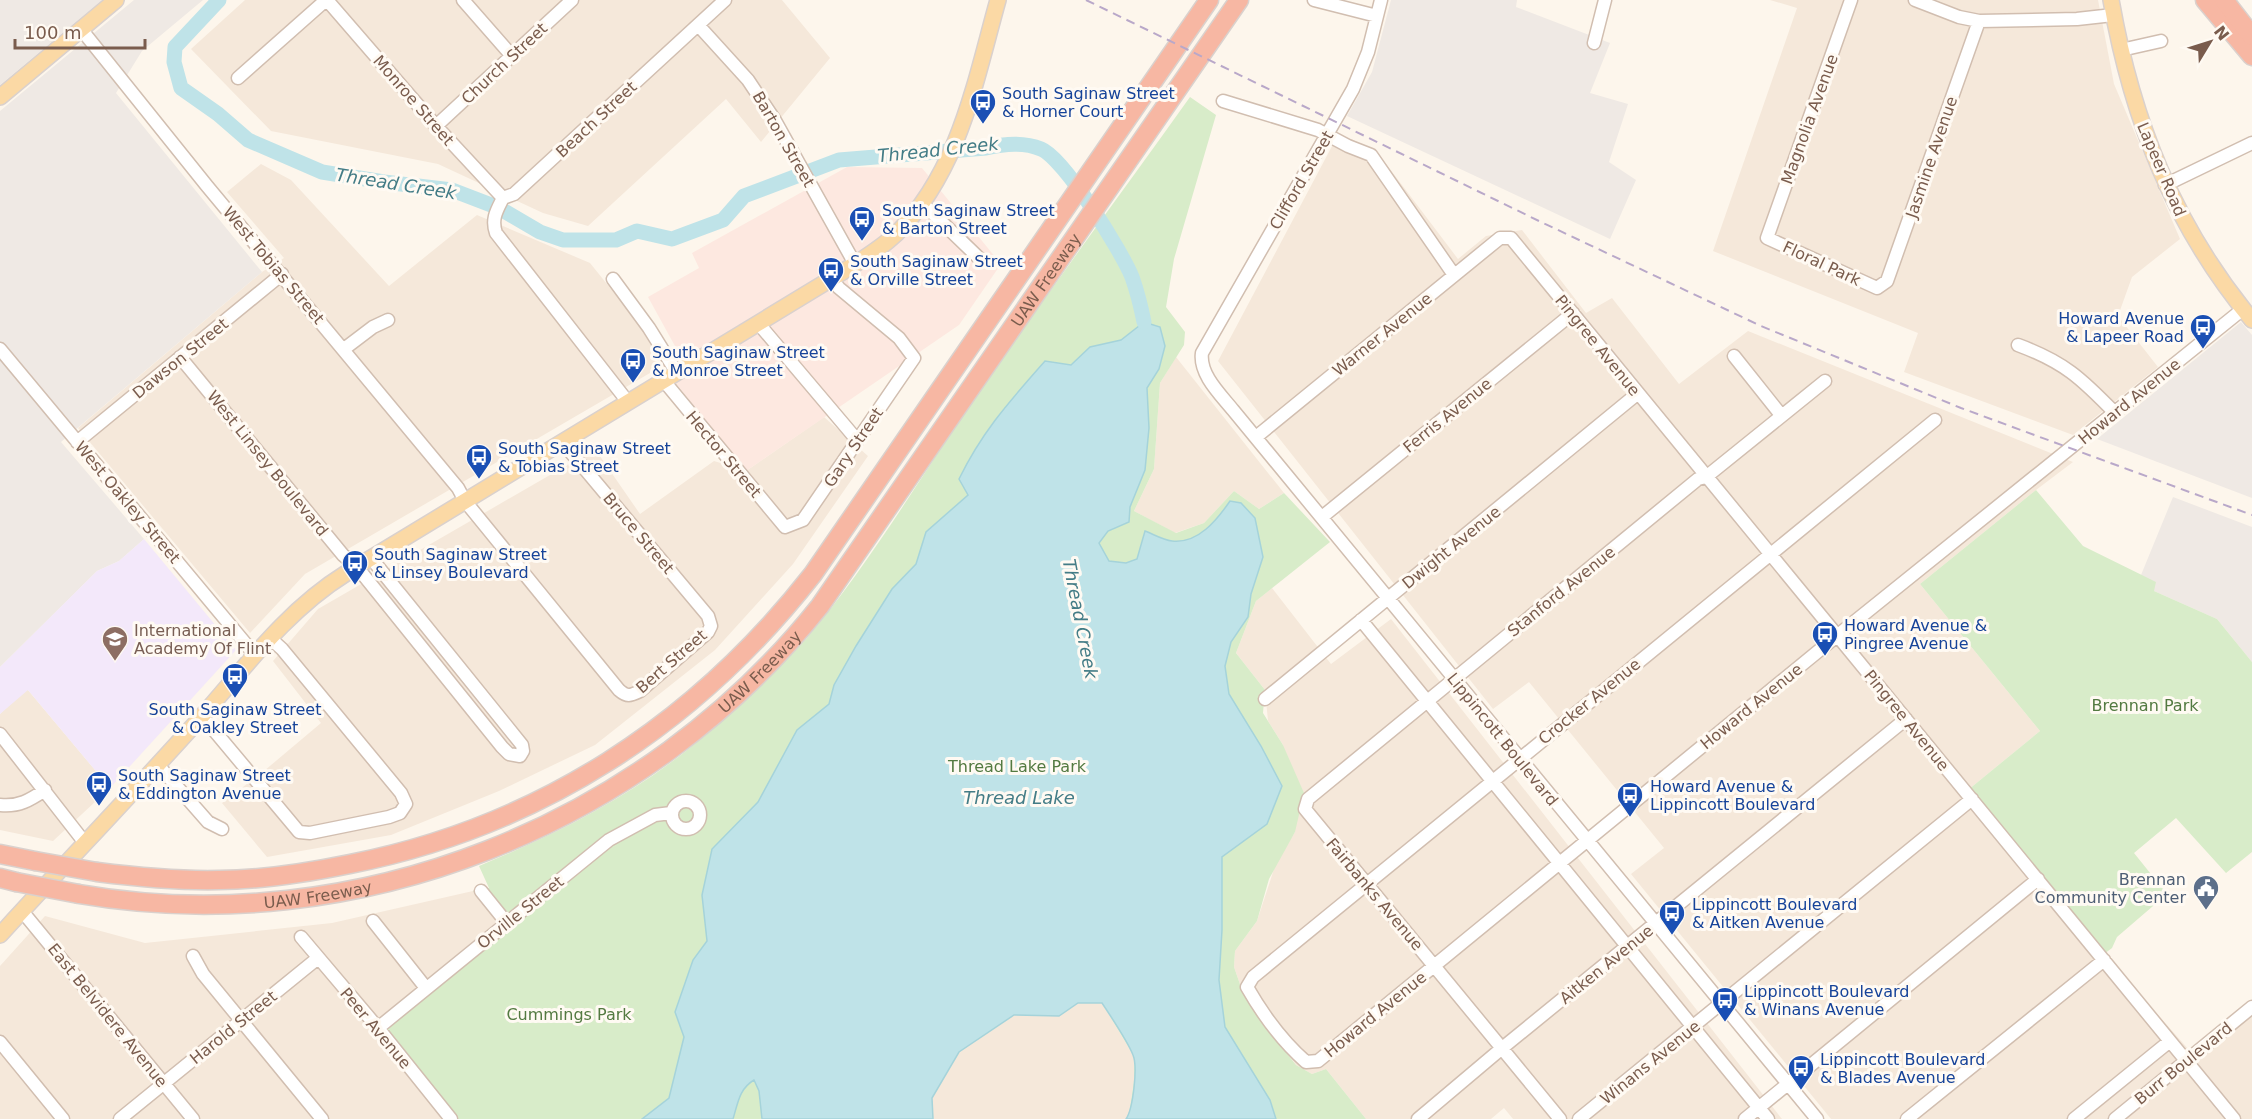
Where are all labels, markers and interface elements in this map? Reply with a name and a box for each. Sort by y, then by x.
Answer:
scale bar [15,12,146,50]
north arrow [2180,12,2240,72]
street label: Church Street [458,19,551,108]
text: 100 m [24,22,82,43]
text: N [2210,22,2233,44]
street label: Monroe Street [369,51,458,149]
street label: Magnolia Avenue [1777,52,1842,187]
street label: Beach Street [552,77,641,162]
place label: South Saginaw Street & Horner Court [1002,84,1175,121]
bus stop icon: South Saginaw Street & Horner Court [968,87,998,125]
street label: Barton Street [749,88,819,190]
street label: Jasmine Avenue [1901,94,1961,221]
street label: Lapeer Road [2133,119,2190,219]
street label: Clifford Street [1265,127,1337,233]
water label: Thread Creek [876,133,1001,166]
water label: Thread Creek [334,164,459,204]
place label: South Saginaw Street & Barton Street [882,201,1055,238]
street label: West Tobias Street [219,203,328,328]
bus stop icon: South Saginaw Street & Barton Street [847,204,877,242]
street label: UAW Freeway [1007,230,1085,330]
street label: Floral Park [1780,237,1864,290]
place label: South Saginaw Street & Orville Street [850,252,1023,289]
bus stop icon: South Saginaw Street & Orville Street [816,255,846,293]
street label: Warner Avenue [1329,289,1436,380]
street label: Pingree Avenue [1551,291,1644,400]
place label: Howard Avenue & Lapeer Road [2058,309,2184,346]
bus stop icon: Howard Avenue & Lapeer Road [2188,312,2218,350]
street label: Dawson Street [129,314,232,403]
place label: South Saginaw Street & Monroe Street [652,343,825,380]
bus stop icon: South Saginaw Street & Monroe Street [618,346,648,384]
street label: Howard Avenue [2074,354,2184,448]
street label: Ferris Avenue [1399,374,1495,457]
street label: West Linsey Boulevard [203,387,332,540]
street label: Gary Street [820,404,887,491]
street label: Hector Street [682,407,765,501]
street label: West Oakley Street [71,437,184,567]
place label: South Saginaw Street & Tobias Street [498,439,671,476]
bus stop icon: South Saginaw Street & Tobias Street [464,442,494,480]
street label: Bruce Street [599,489,678,578]
street label: Dwight Avenue [1398,502,1504,593]
street label: Stanford Avenue [1504,542,1619,641]
place label: South Saginaw Street & Linsey Boulevard [374,545,547,582]
bus stop icon: South Saginaw Street & Linsey Boulevard [340,548,370,586]
water label: Thread Creek [1059,557,1103,682]
place label: Howard Avenue & Pingree Avenue [1844,616,1987,653]
bus stop icon: Howard Avenue & Pingree Avenue [1810,619,1840,657]
place label: International Academy Of Flint [134,621,271,658]
school or university icon: International Academy Of Flint [100,624,130,662]
street label: Bert Street [632,626,711,697]
street label: UAW Freeway [715,627,805,717]
street label: Crocker Avenue [1535,654,1644,748]
street label: Howard Avenue [1696,659,1806,753]
bus stop icon: South Saginaw Street & Oakley Street [220,661,250,699]
street label: Pingree Avenue [1860,666,1953,775]
street label: Lippincott Boulevard [1443,669,1562,810]
park label: Brennan Park [2092,696,2199,715]
place label: South Saginaw Street & Oakley Street [149,700,321,737]
park label: Thread Lake Park [947,757,1087,776]
place label: South Saginaw Street & Eddington Avenue [118,766,291,803]
bus stop icon: South Saginaw Street & Eddington Avenue [84,769,114,807]
place label: Howard Avenue & Lippincott Boulevard [1650,777,1815,814]
bus stop icon: Howard Avenue & Lippincott Boulevard [1615,780,1645,818]
water label: Thread Lake [963,787,1075,808]
street label: Fairbanks Avenue [1322,834,1427,954]
place label: Brennan Community Center [2034,870,2186,907]
street label: Orville Street [473,872,567,953]
public building icon: Brennan Community Center [2191,873,2221,911]
street label: UAW Freeway [263,877,374,912]
place label: Lippincott Boulevard & Aitken Avenue [1692,895,1857,932]
bus stop icon: Lippincott Boulevard & Aitken Avenue [1657,898,1687,936]
street label: Aitken Avenue [1556,921,1657,1008]
street label: East Belvidere Avenue [44,940,171,1091]
street label: Howard Avenue [1320,967,1430,1061]
place label: Lippincott Boulevard & Winans Avenue [1744,982,1909,1019]
street label: Peer Avenue [336,984,415,1073]
bus stop icon: Lippincott Boulevard & Winans Avenue [1710,985,1740,1023]
street label: Harold Street [186,987,281,1068]
park label: Cummings Park [506,1005,632,1024]
street label: Winans Avenue [1597,1016,1704,1108]
street label: Burr Boulevard [2131,1018,2236,1109]
place label: Lippincott Boulevard & Blades Avenue [1820,1050,1985,1087]
bus stop icon: Lippincott Boulevard & Blades Avenue [1786,1053,1816,1091]

